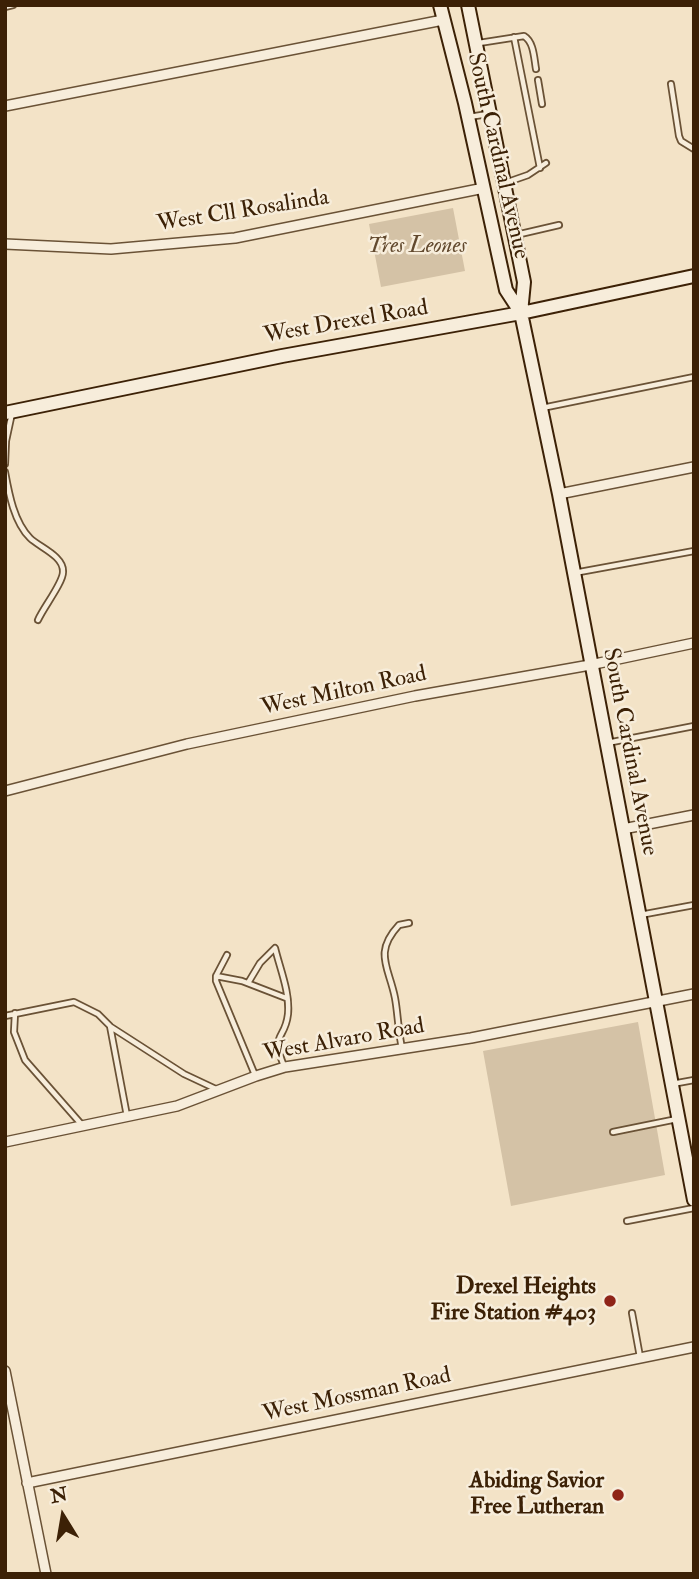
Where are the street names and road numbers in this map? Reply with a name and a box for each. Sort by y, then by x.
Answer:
street label: South Cardinal Avenue [460,50,534,262]
street label: West Cll Rosalinda [155,185,331,239]
street label: West Drexel Road [262,295,430,351]
street label: South Cardinal Avenue [595,646,663,858]
street label: West Milton Road [259,661,429,723]
street label: West Alvaro Road [261,1013,427,1069]
street label: West Mossman Road [260,1363,454,1429]

